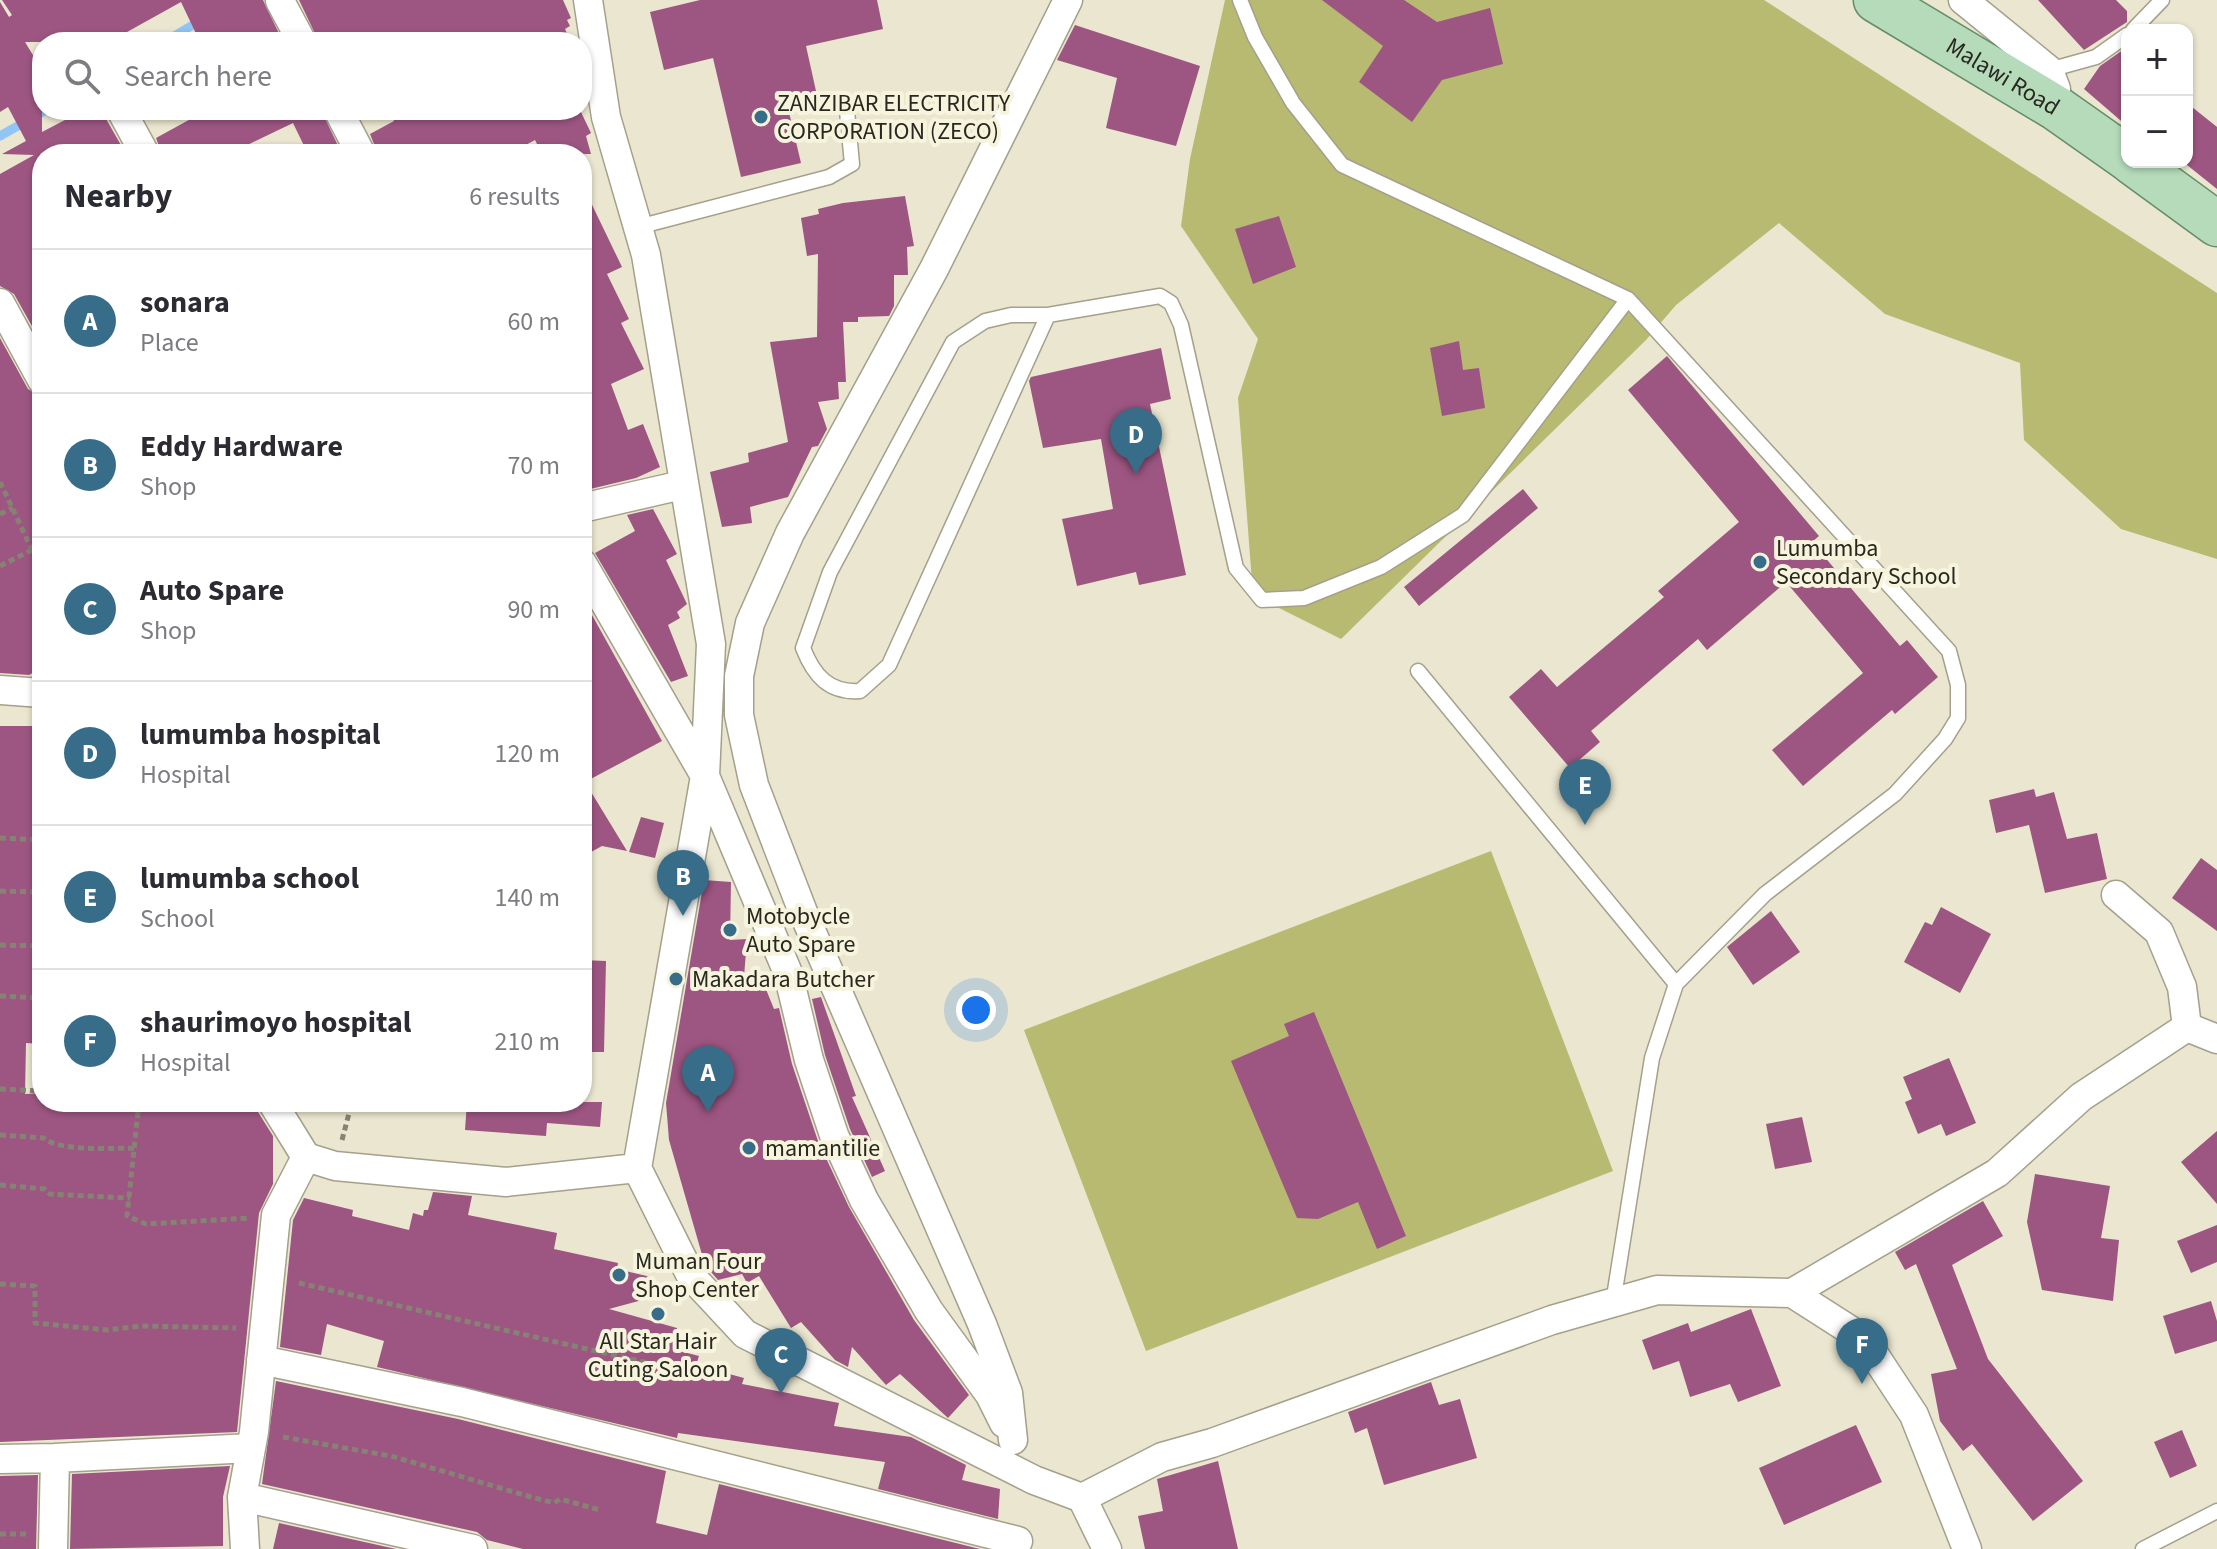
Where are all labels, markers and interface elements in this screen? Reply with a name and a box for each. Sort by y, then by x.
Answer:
map controls [2121,24,2193,168]
button: + [2121,24,2193,96]
street label: Malawi Road [1939,28,2067,124]
search box [32,32,592,120]
icon: search [60,54,104,98]
text: Search here [124,55,272,98]
place label: ZANZIBAR ELECTRICITY CORPORATION (ZECO) [777,86,1011,149]
button: − [2121,96,2193,168]
marker: ZANZIBAR ELECTRICITY CORPORATION (ZECO) [752,108,770,126]
text: Nearby [64,172,172,221]
text: 6 results [469,178,560,215]
text: sonara [140,281,230,324]
text: A [83,303,97,340]
text: 60 m [507,303,560,340]
text: Place [140,324,199,361]
pin: D [1110,408,1162,474]
text: Eddy Hardware [140,425,343,468]
text: B [82,447,98,484]
text: 70 m [507,447,560,484]
text: Shop [140,468,197,505]
place label: Lumumba Secondary School [1776,531,1957,594]
marker: Lumumba Secondary School [1751,553,1769,571]
text: Auto Spare [140,569,284,612]
text: C [82,591,98,628]
text: 90 m [507,591,560,628]
text: Shop [140,612,197,649]
text: lumumba hospital [140,713,380,756]
text: D [82,735,98,772]
text: 120 m [494,735,560,772]
text: Hospital [140,756,231,793]
pin: E [1559,759,1611,825]
pin: B [657,850,709,916]
text: lumumba school [140,857,359,900]
text: E [83,879,97,916]
text: 140 m [494,879,560,916]
place label: Motobycle Auto Spare [746,899,855,962]
text: School [140,900,215,937]
marker: Motobycle Auto Spare [721,921,739,939]
place label: Makadara Butcher [692,962,875,997]
marker: Makadara Butcher [667,970,685,988]
your location [956,990,996,1030]
text: shaurimoyo hospital [140,1001,411,1044]
text: F [83,1023,97,1060]
text: 210 m [494,1023,560,1060]
text: Hospital [140,1044,231,1081]
pin: A [682,1046,734,1112]
place label: mamantilie [765,1131,880,1166]
marker: mamantilie [740,1139,758,1157]
place label: Muman Four Shop Center [635,1244,762,1307]
marker: Muman Four Shop Center [610,1266,628,1284]
marker: All Star Hair Cuting Saloon [649,1305,667,1323]
pin: F [1836,1318,1888,1384]
place label: All Star Hair Cuting Saloon [588,1324,728,1387]
pin: C [755,1328,807,1394]

